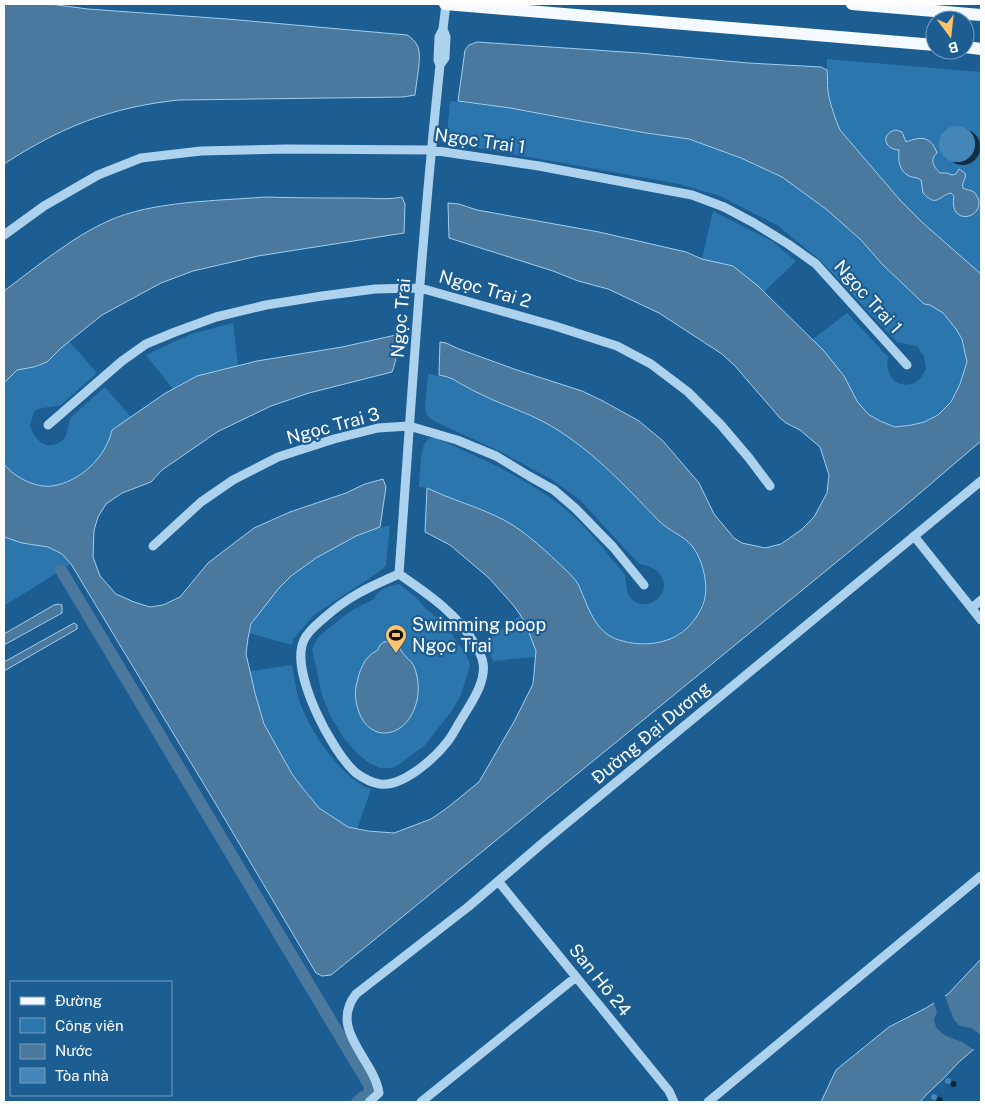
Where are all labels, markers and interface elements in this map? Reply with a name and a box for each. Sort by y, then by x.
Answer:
north arrow [925,10,975,60]
text: B [947,39,960,57]
street label: Ngọc Trai 1 [433,124,527,157]
street label: Ngọc Trai 1 [830,256,907,338]
street label: Ngọc Trai 2 [437,265,534,312]
street label: Ngọc Trai [387,277,414,359]
street label: Ngọc Trai 3 [284,403,382,448]
place label: Swimming poop Ngọc Trai [412,614,546,656]
sports icon: Swimming poop Ngọc Trai [384,623,408,654]
street label: Đường Đại Dương [587,677,714,788]
street label: San Hô 24 [565,939,636,1020]
legend [10,981,172,1096]
text: Đường [55,992,102,1009]
text: Công viên [55,1017,124,1034]
text: Nước [55,1042,93,1059]
text: Tòa nhà [55,1067,109,1084]

